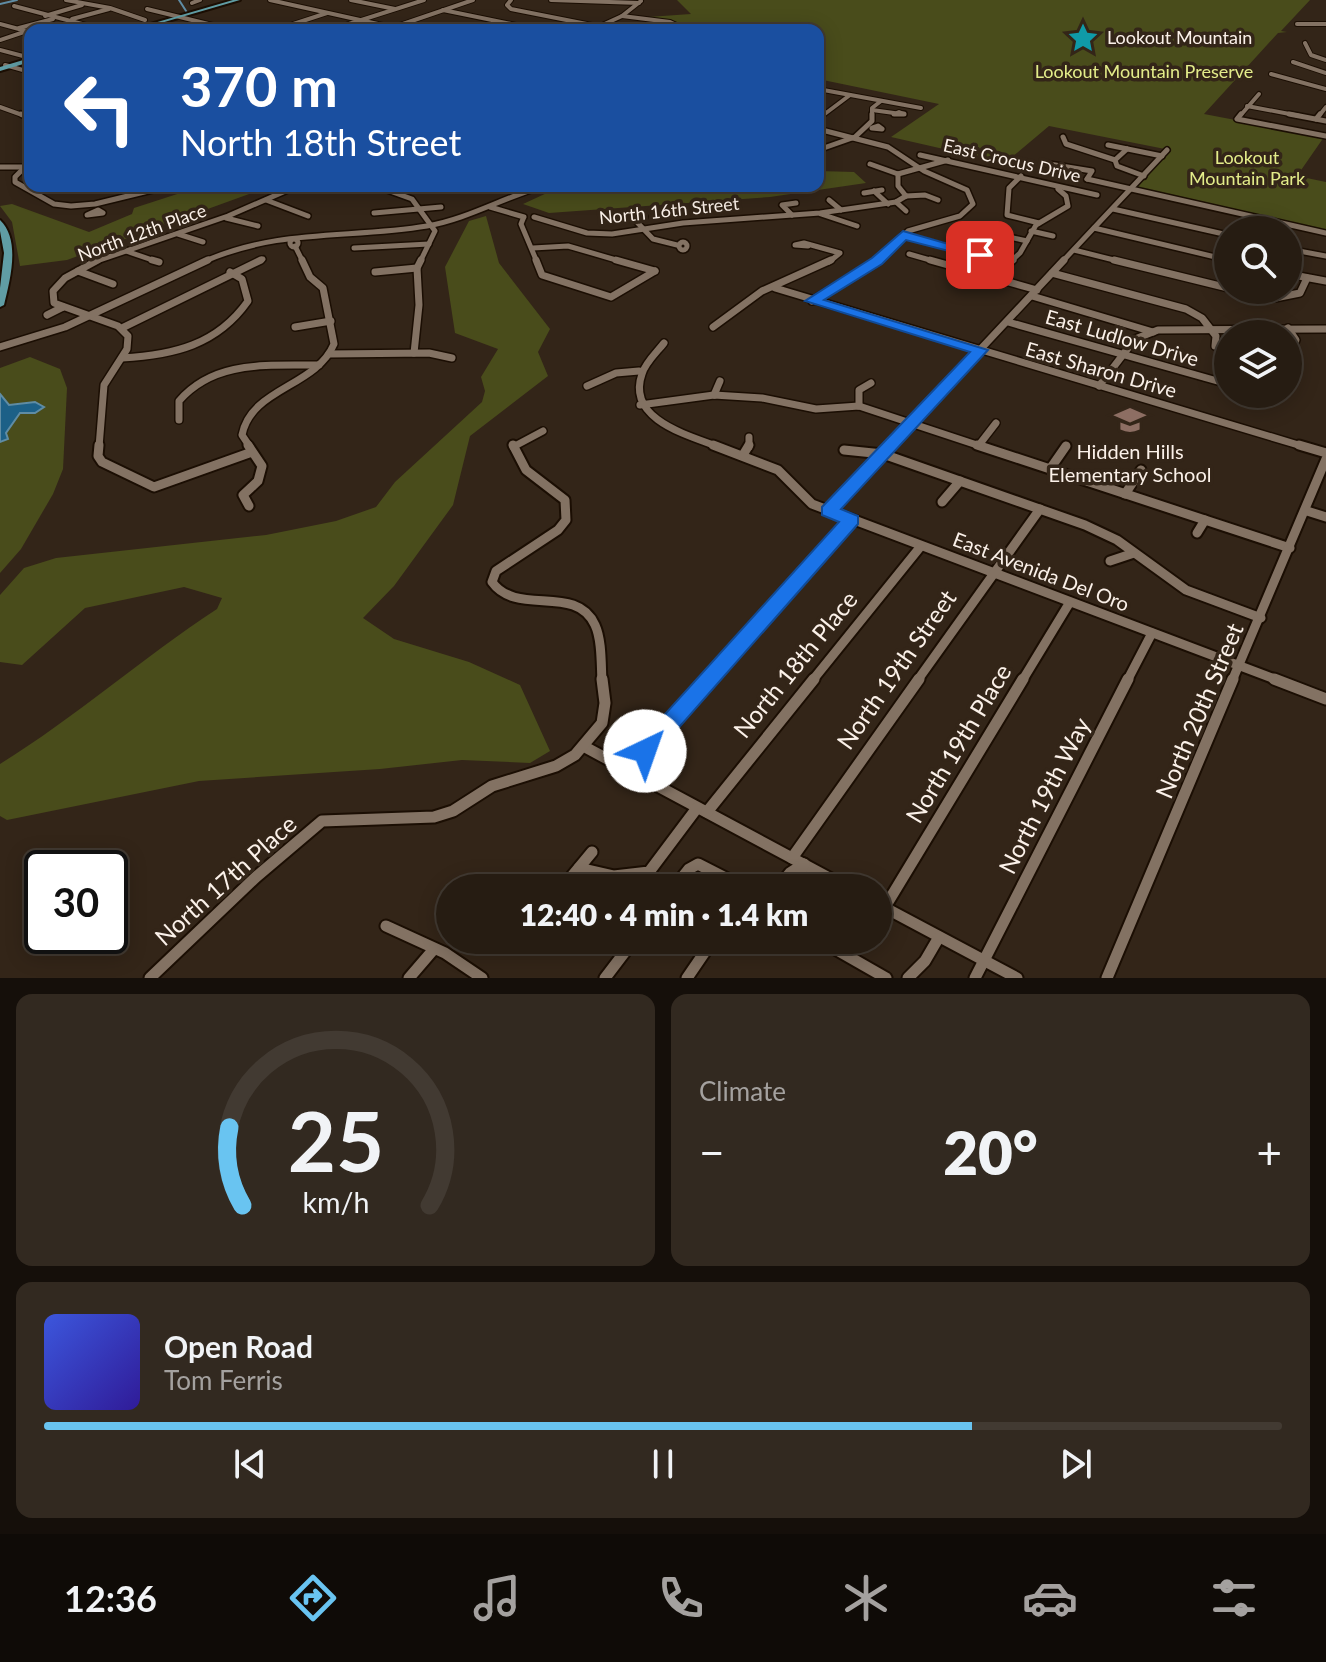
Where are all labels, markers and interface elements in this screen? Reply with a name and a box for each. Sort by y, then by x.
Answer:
place icon: Lookout Mountain [1066,21,1100,55]
place label: Lookout Mountain [1107,26,1252,48]
text: 370 m [180,52,338,119]
icon: left [48,56,152,160]
park label: Lookout Mountain Preserve [1035,60,1253,82]
text: North 18th Street [180,120,461,164]
street label: East Crocus Drive [941,134,1083,187]
park label: Lookout Mountain Park [1189,146,1306,189]
street label: North 16th Street [598,192,741,228]
street label: North 12th Place [74,199,209,266]
map controls [1214,216,1302,408]
button: search [1214,216,1302,304]
pin [946,221,1014,289]
icon: arrive [958,233,1002,277]
street label: East Ludlow Drive [1043,304,1202,370]
button: layers [1214,320,1302,408]
street label: East Sharon Drive [1023,336,1180,402]
school or university icon: Hidden Hills Elementary School [1113,403,1147,437]
place label: Hidden Hills Elementary School [1049,439,1212,486]
street label: East Avenida Del Oro [950,526,1133,616]
street label: North 19th Street [830,584,962,754]
street label: North 18th Place [727,585,863,743]
street label: North 20th Street [1149,618,1249,802]
street label: North 19th Place [899,659,1017,828]
position arrow [603,709,687,793]
street label: North 19th Way [992,712,1096,878]
street label: North 17th Place [148,809,302,951]
speed limit sign: 30 [24,850,128,954]
text: 12:40 · 4 min · 1.4 km [520,896,808,932]
text: Climate [699,1075,786,1107]
text: 25 [287,1090,384,1190]
text: 20° [943,1116,1038,1188]
text: − [699,1126,725,1178]
text: + [1256,1126,1282,1178]
text: km/h [302,1185,369,1219]
text: Open Road [164,1328,313,1364]
text: Tom Ferris [164,1364,283,1396]
icon: previous [228,1442,272,1486]
icon: pause [641,1442,685,1486]
icon: next [1054,1442,1098,1486]
icon: directions [285,1570,341,1626]
icon: music [469,1570,525,1626]
icon: phone [653,1570,709,1626]
icon: climate [838,1570,894,1626]
icon: car [1022,1570,1078,1626]
icon: filters [1206,1570,1262,1626]
text: 12:36 [64,1576,157,1620]

